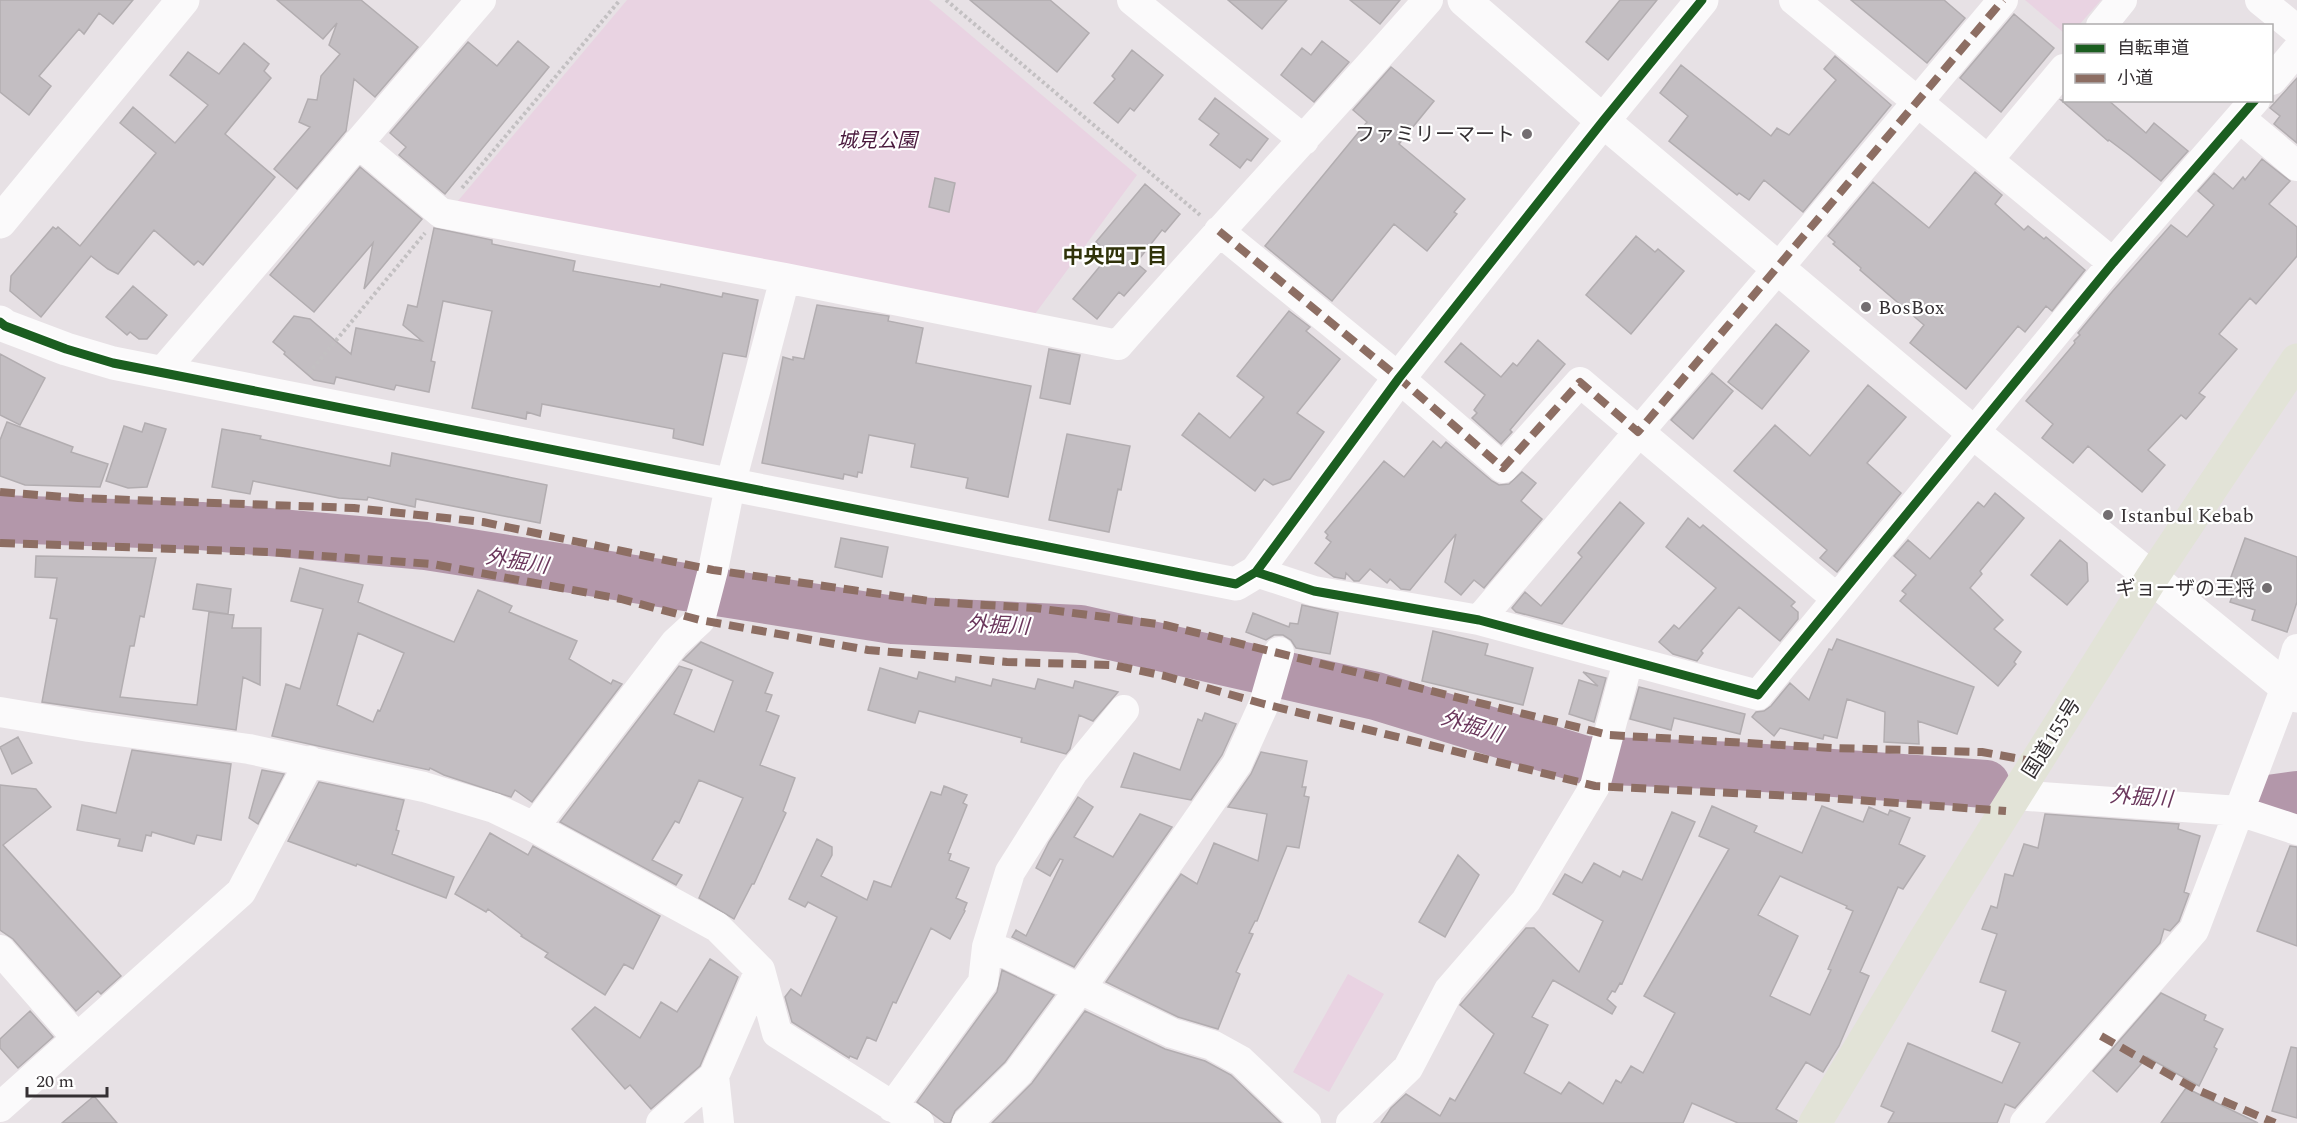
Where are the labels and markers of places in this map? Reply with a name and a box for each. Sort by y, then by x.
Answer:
place label: ファミリーマート [1355,120,1515,150]
marker: ファミリーマート [1520,127,1534,141]
place label: BosBox [1878,293,1945,323]
marker: BosBox [1859,300,1873,314]
place label: Istanbul Kebab [2120,501,2254,531]
marker: Istanbul Kebab [2101,508,2115,522]
place label: ギョーザの王将 [2115,574,2255,604]
marker: ギョーザの王将 [2260,581,2274,595]

